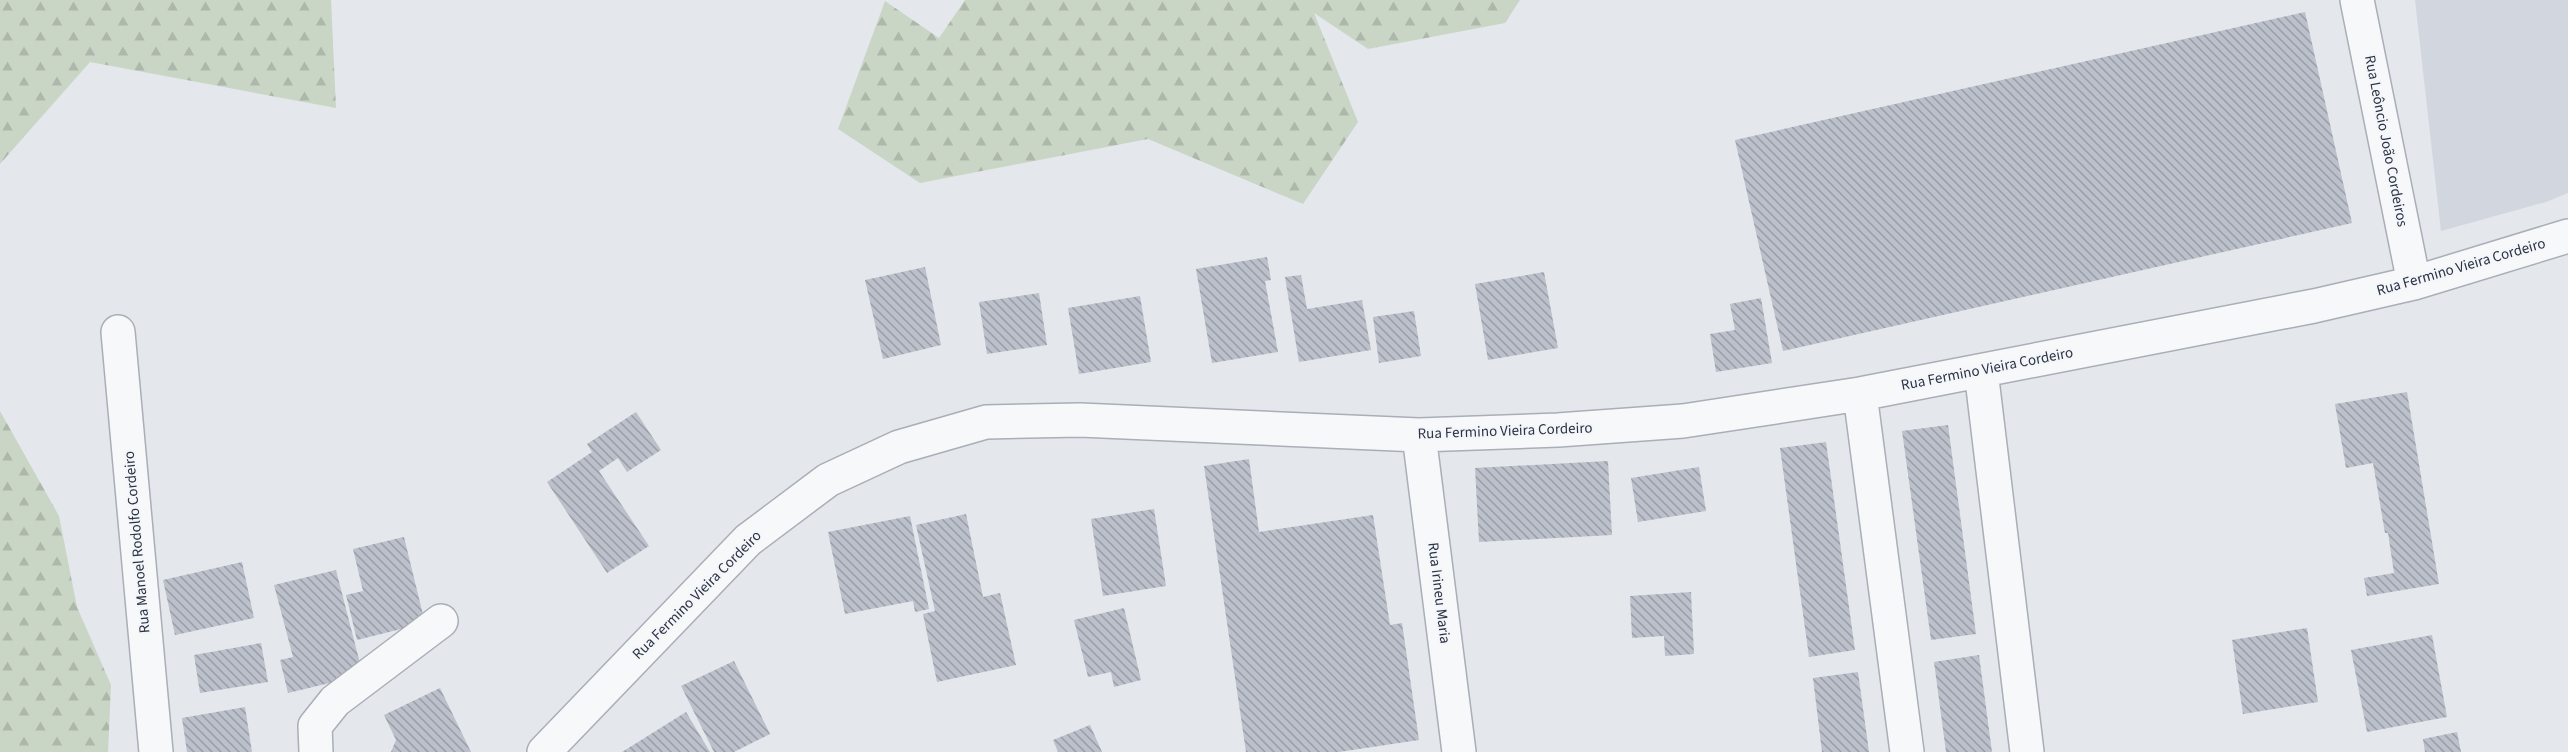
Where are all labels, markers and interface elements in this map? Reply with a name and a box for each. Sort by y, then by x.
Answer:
street label: Rua Leôncio João Cordeiros [2359,53,2413,229]
street label: Rua Fermino Vieira Cordeiro [2374,233,2548,301]
street label: Rua Fermino Vieira Cordeiro [1899,342,2075,396]
street label: Rua Fermino Vieira Cordeiro [1417,417,1593,445]
street label: Rua Manoel Rodolfo Cordeiro [119,450,155,634]
street label: Rua Fermino Vieira Cordeiro [628,526,766,664]
street label: Rua Irineu Maria [1422,541,1456,645]

